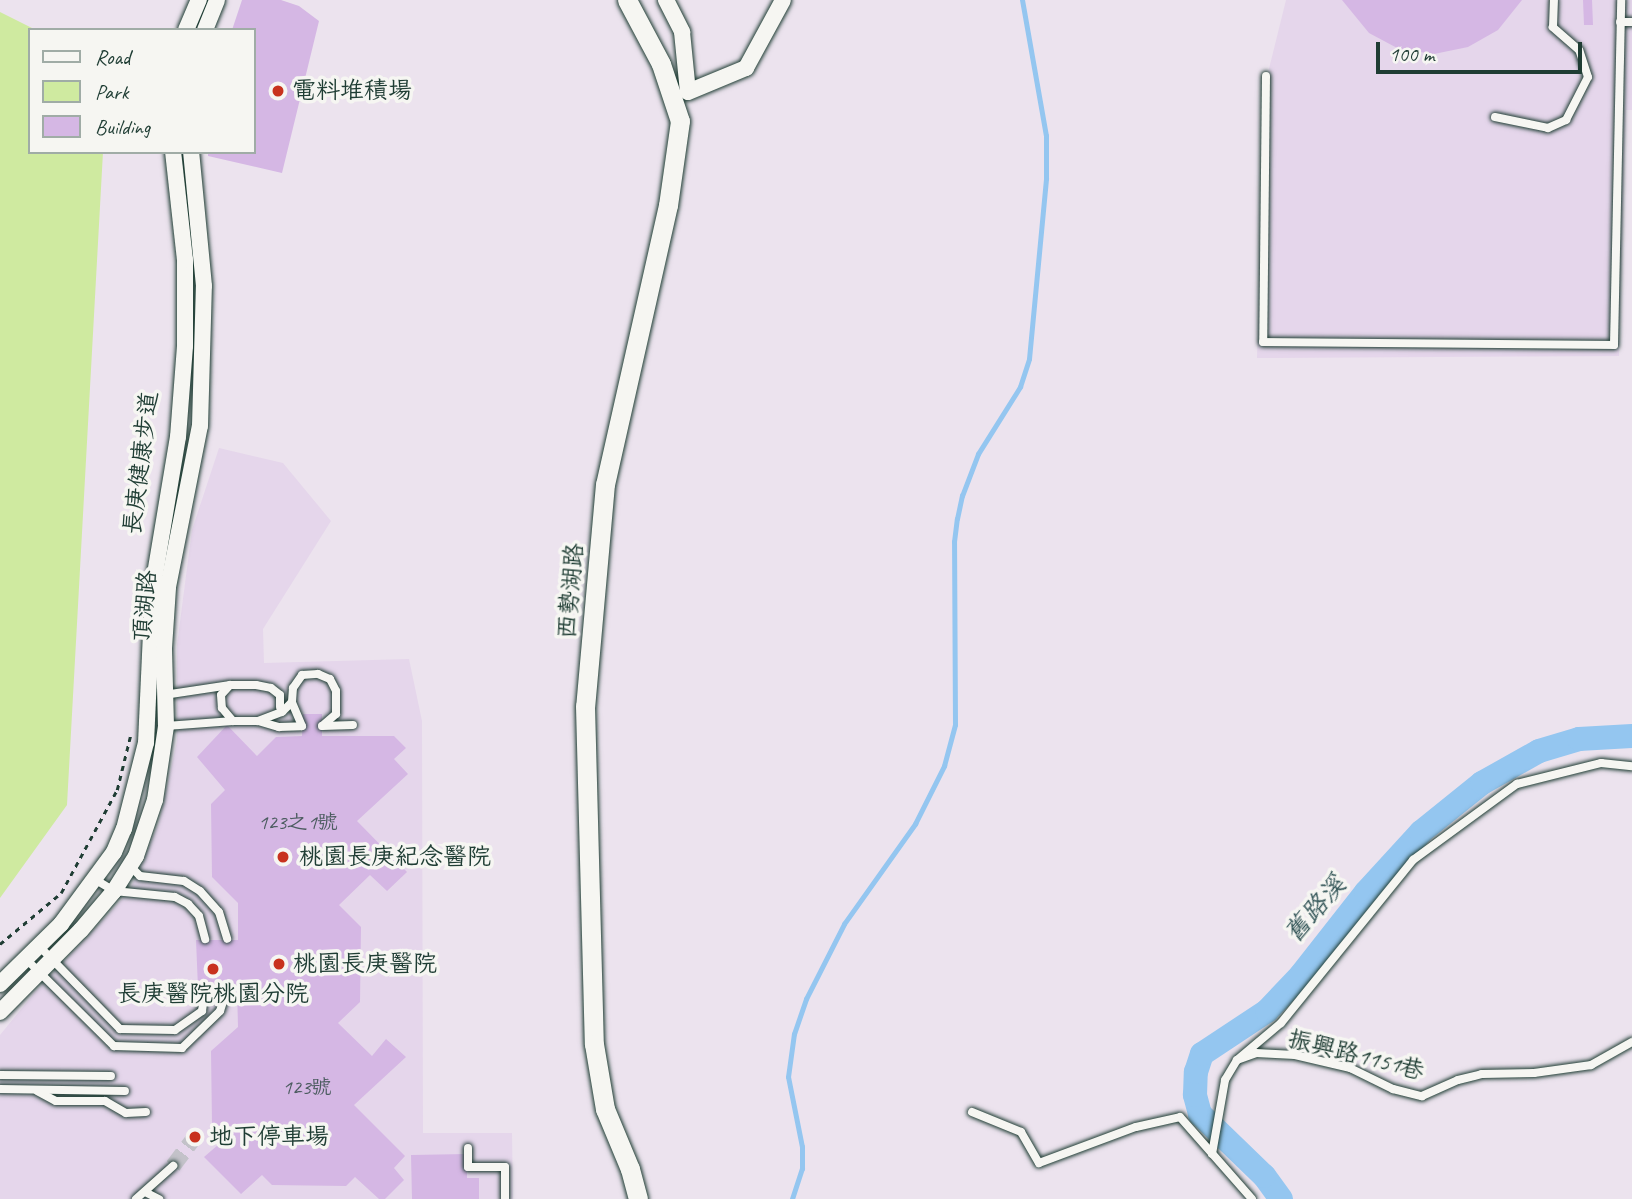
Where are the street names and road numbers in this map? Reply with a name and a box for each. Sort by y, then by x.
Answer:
street label: 長庚健康步道 [118,390,164,536]
street label: 西勢湖路 [552,542,590,640]
street label: 頂湖路 [128,569,162,643]
street label: 振興路1151巷 [1285,1024,1427,1086]

